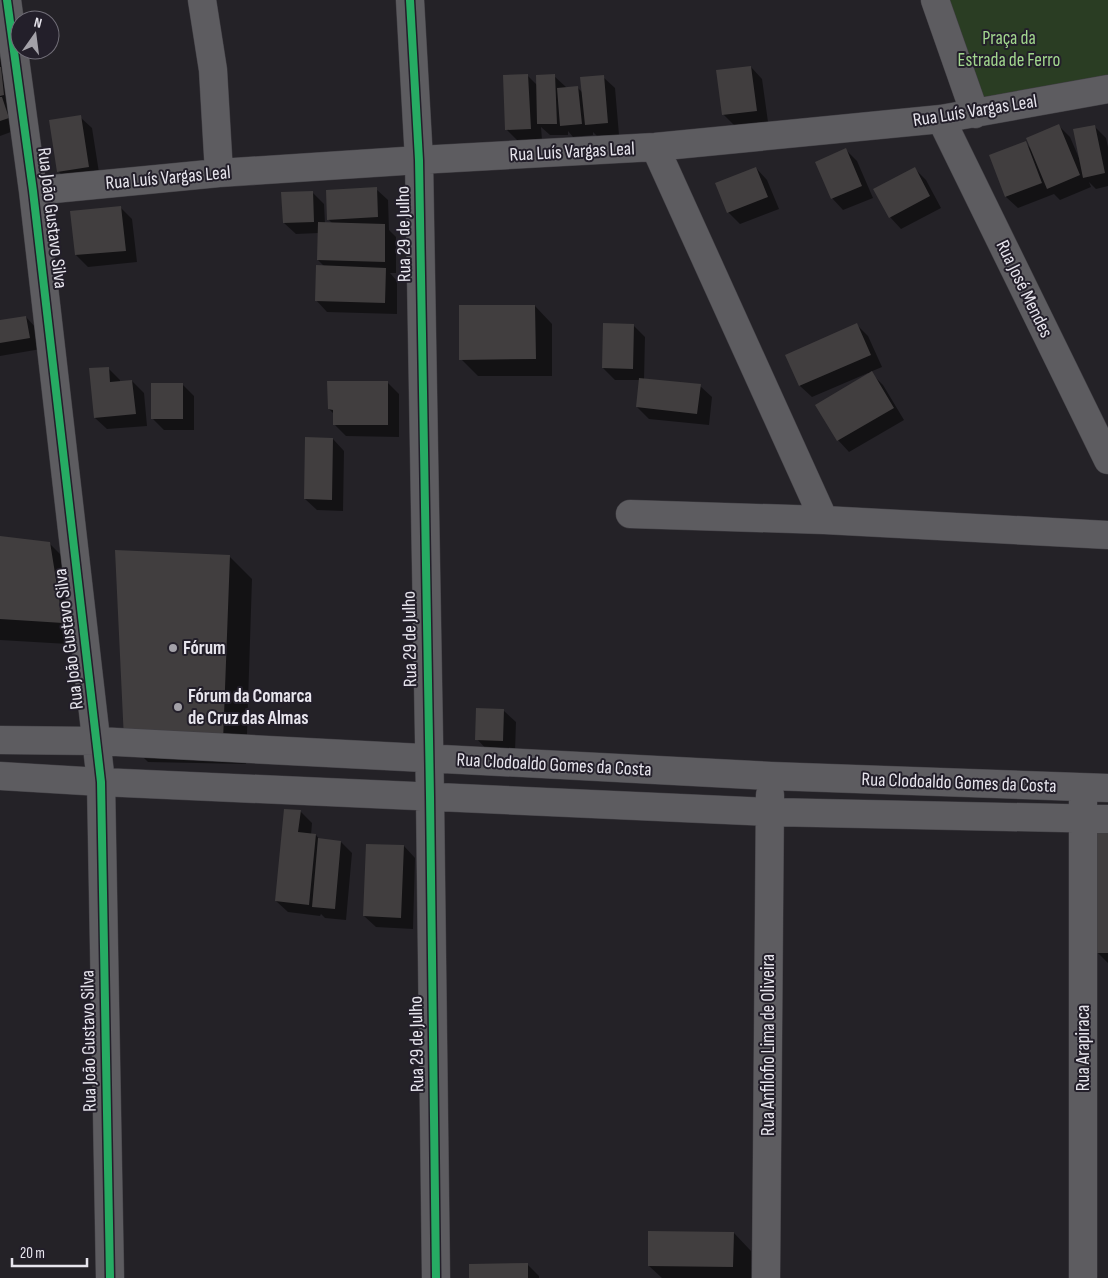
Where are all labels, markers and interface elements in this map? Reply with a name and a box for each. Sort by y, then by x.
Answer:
north arrow [10,10,60,60]
text: N [32,14,44,32]
park label: Praça da Estrada de Ferro [958,27,1060,72]
street label: Rua Luís Vargas Leal [911,90,1039,132]
street label: Rua Luís Vargas Leal [509,137,635,167]
street label: Rua João Gustavo Silva [32,146,72,290]
street label: Rua Luís Vargas Leal [105,161,231,195]
street label: Rua 29 de Julho [392,186,416,282]
street label: Rua José Mendes [990,236,1058,342]
street label: Rua João Gustavo Silva [49,567,89,711]
street label: Rua 29 de Julho [398,591,422,687]
place label: Fórum [183,637,226,660]
marker: Fórum [167,642,179,654]
place label: Fórum da Comarca de Cruz das Almas [188,685,312,730]
marker: Fórum da Comarca de Cruz das Almas [172,701,184,713]
street label: Rua Clodoaldo Gomes da Costa [456,748,652,782]
street label: Rua Clodoaldo Gomes da Costa [861,768,1057,798]
street label: Rua Anfilofio Lima de Oliveira [757,954,780,1136]
street label: Rua João Gustavo Silva [76,970,102,1112]
street label: Rua 29 de Julho [405,996,429,1092]
street label: Rua Arapiraca [1072,1005,1095,1091]
scale bar [12,1236,88,1268]
text: 20 m [20,1244,45,1263]

